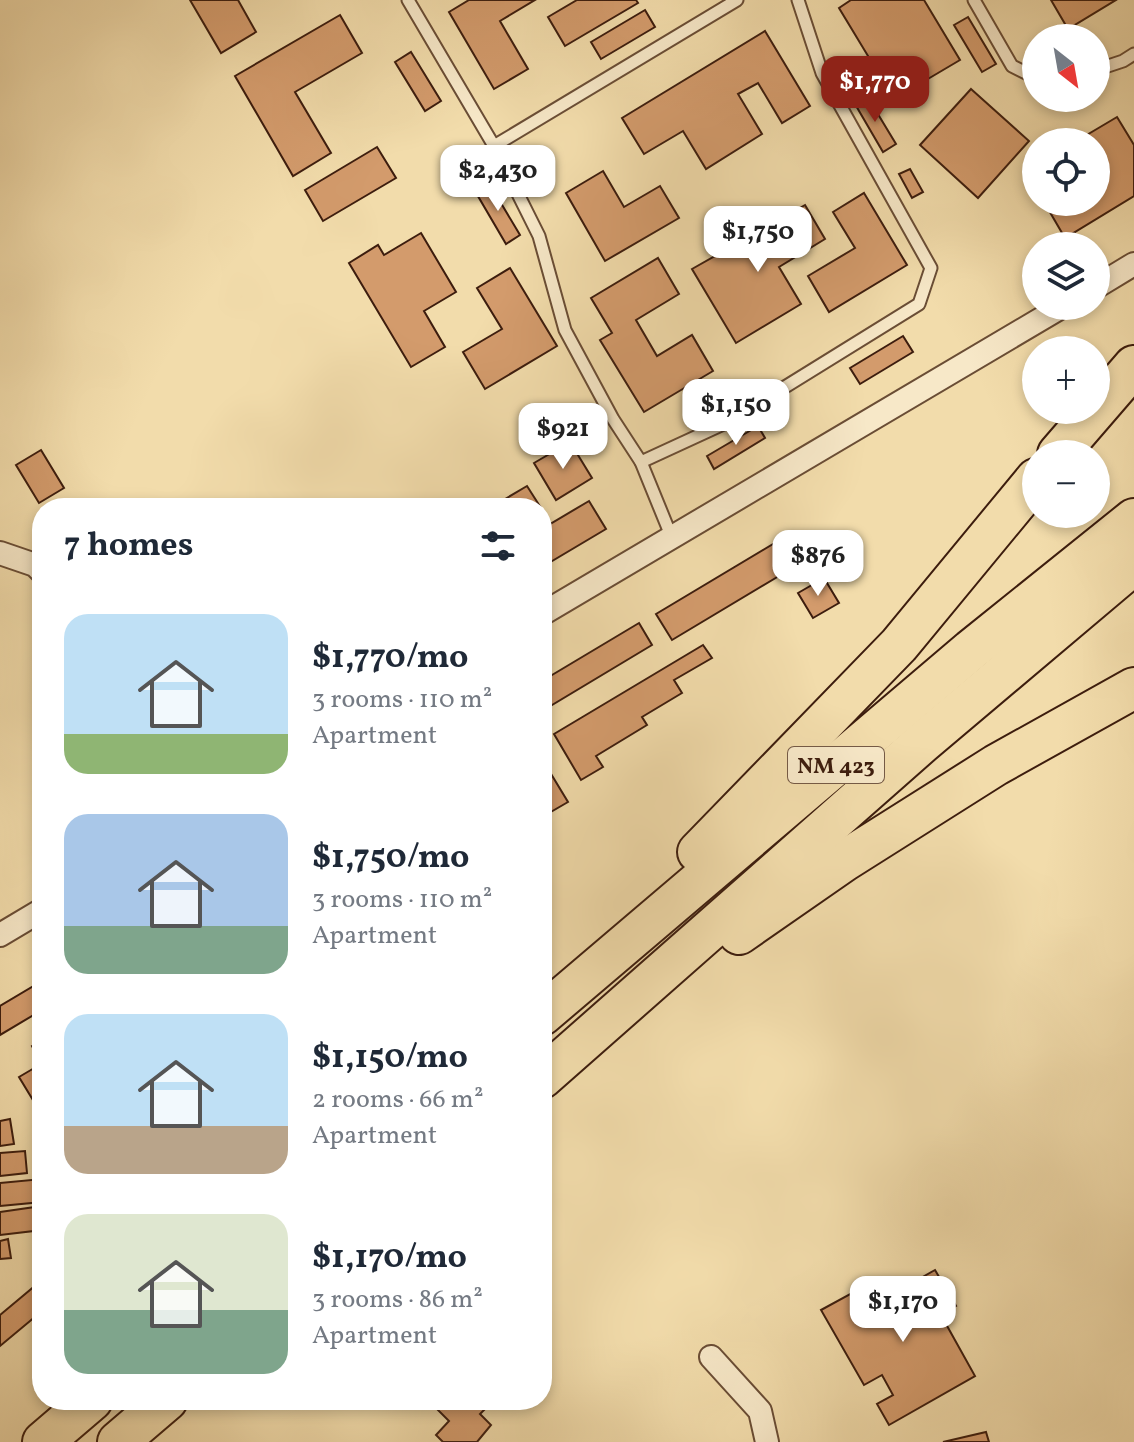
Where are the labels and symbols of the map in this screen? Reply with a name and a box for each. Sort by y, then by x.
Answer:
north arrow [1022,24,1110,112]
pin: $1,770 [810,56,940,124]
pin: $2,430 [433,145,563,213]
pin: $1,750 [693,206,823,274]
pin: $1,150 [671,379,801,447]
pin: $921 [516,403,610,471]
pin: $876 [771,530,865,598]
road number: NM 423 [788,747,884,783]
pin: $1,170 [838,1276,968,1344]

